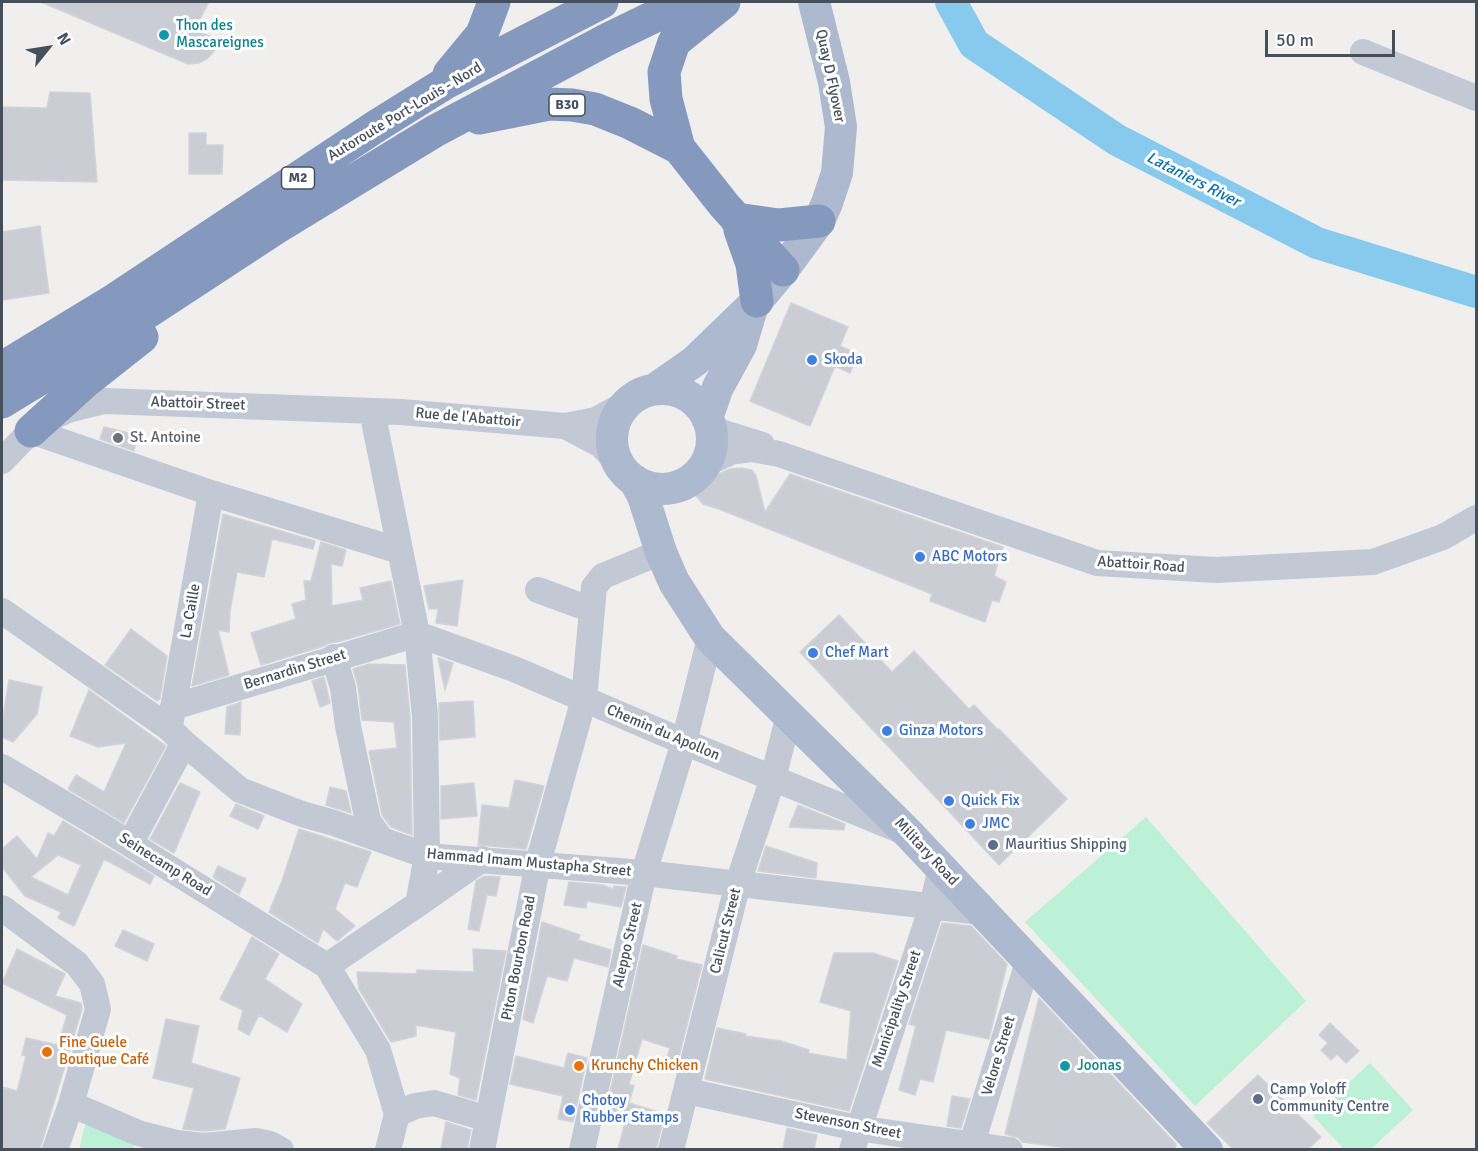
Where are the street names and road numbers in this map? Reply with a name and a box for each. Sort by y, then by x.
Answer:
street label: Quay D Flyover [811,28,849,124]
street label: Autoroute Port-Louis - Nord [325,59,485,165]
road number: B30 [549,94,585,116]
road number: M2 [282,167,314,189]
street label: Abattoir Street [150,393,246,415]
street label: Rue de l'Abattoir [415,404,521,432]
street label: Abattoir Road [1097,553,1185,577]
street label: La Caille [177,582,205,640]
street label: Bernardin Street [242,646,348,694]
street label: Chemin du Apollon [604,701,722,765]
street label: Military Road [890,815,962,889]
street label: Seinecamp Road [115,829,215,901]
street label: Hammad Imam Mustapha Street [426,845,632,881]
street label: Calicut Street [707,886,745,976]
street label: Piton Bourbon Road [498,894,540,1022]
street label: Aleppo Street [609,901,647,989]
street label: Municipality Street [869,948,925,1070]
street label: Velore Street [978,1014,1020,1098]
street label: Stevenson Street [793,1105,903,1143]

